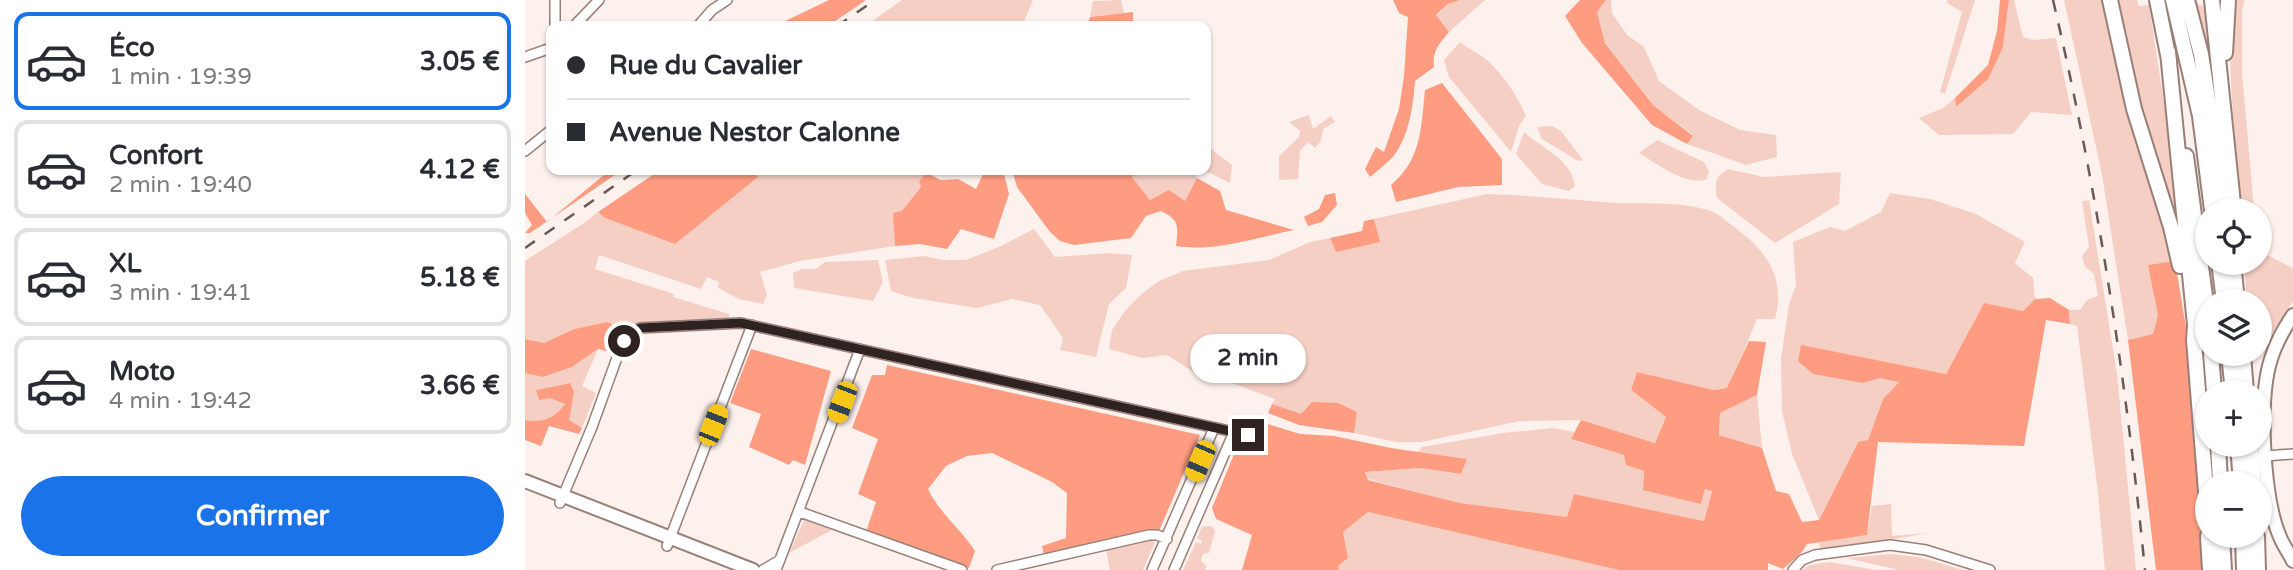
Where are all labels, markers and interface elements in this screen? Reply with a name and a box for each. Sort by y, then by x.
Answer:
icon: car [25,30,88,93]
text: Éco [109,32,155,63]
text: 3.05 € [420,46,500,77]
text: Rue du Cavalier [609,50,802,81]
text: 1 min · 19:39 [109,63,252,91]
text: Avenue Nestor Calonne [609,117,900,148]
icon: car [25,138,88,201]
text: Confort [109,140,203,171]
text: 4.12 € [420,154,500,185]
text: 2 min · 19:40 [109,171,252,199]
map controls [2195,198,2272,548]
button: locate [2195,198,2272,275]
icon: car [25,246,88,309]
text: XL [109,248,141,279]
text: 5.18 € [420,262,500,293]
text: 3 min · 19:41 [109,279,252,307]
button: layers [2195,289,2272,366]
route start [608,325,640,357]
callout: 2 min [1190,334,1306,382]
text: 2 min [1217,344,1279,372]
icon: car [25,354,88,417]
text: Moto [109,356,175,387]
text: 3.66 € [420,370,500,401]
car [825,379,860,425]
button: + [2195,380,2272,457]
text: 4 min · 19:42 [109,387,252,415]
car [696,402,731,448]
route end [1232,419,1264,451]
car [1183,438,1218,484]
button: − [2195,471,2272,548]
button: Confirmer [21,476,504,556]

